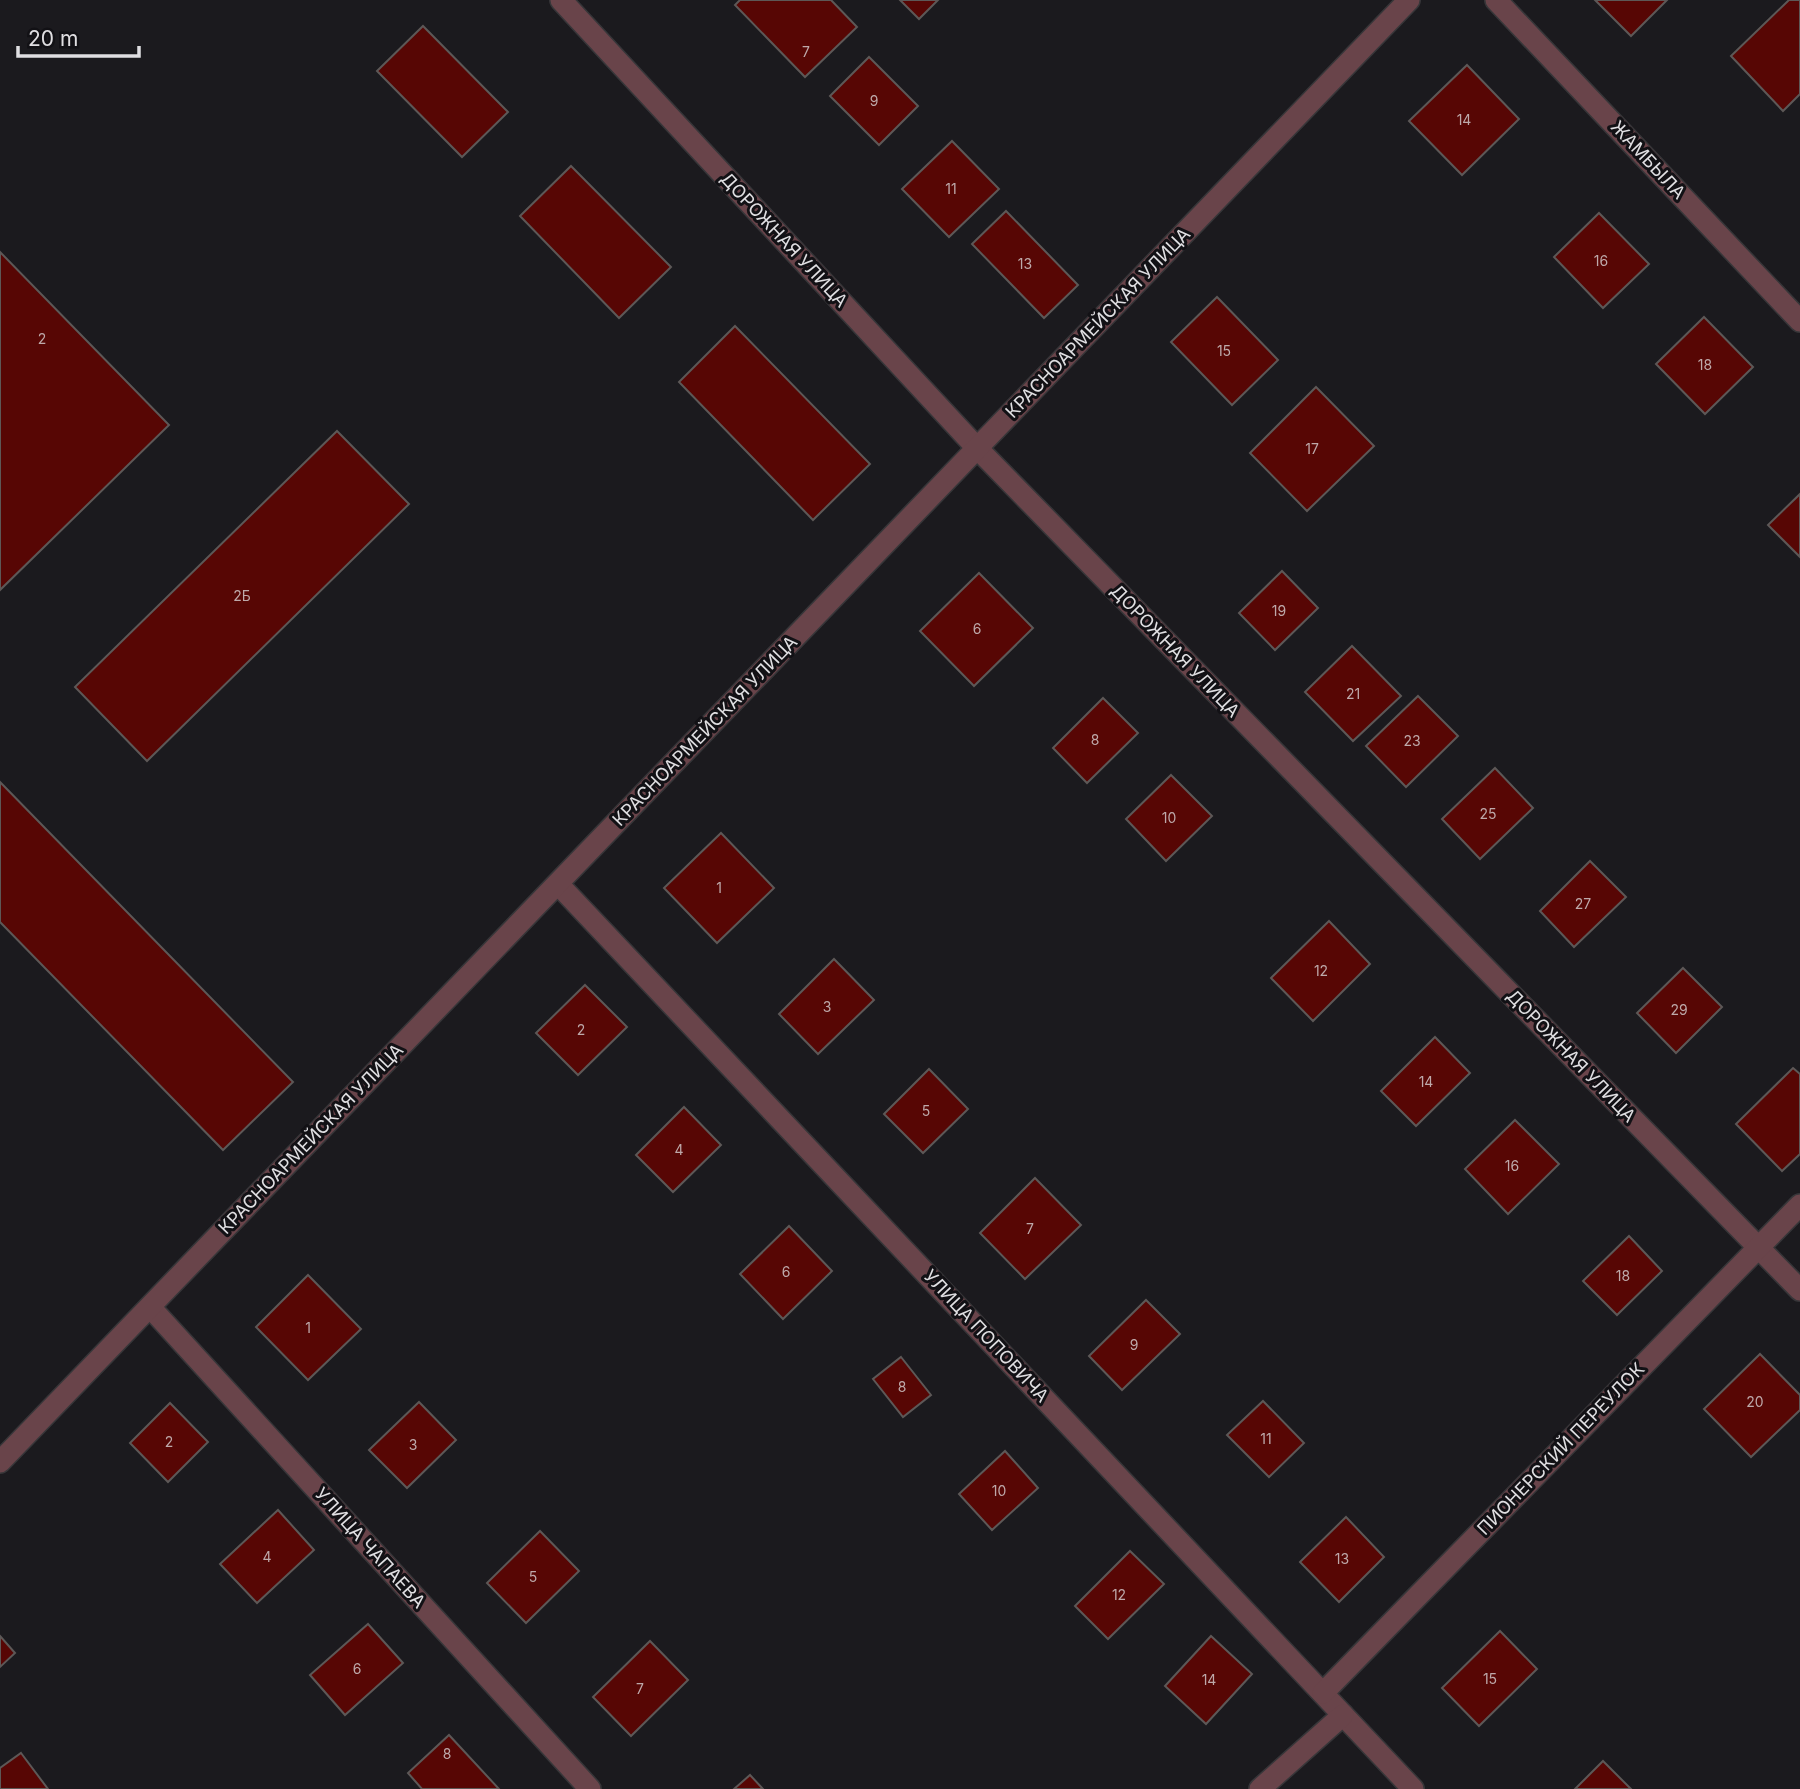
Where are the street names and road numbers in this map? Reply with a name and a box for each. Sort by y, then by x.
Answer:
street label: ЖАМБЫЛА [1607,116,1690,203]
street label: ДОРОЖНАЯ УЛИЦА [717,168,852,311]
street label: КРАСНОАРМЕЙСКАЯ УЛИЦА [1000,222,1194,422]
street label: ДОРОЖНАЯ УЛИЦА [1107,580,1244,721]
street label: КРАСНОАРМЕЙСКАЯ УЛИЦА [607,630,801,830]
street label: ДОРОЖНАЯ УЛИЦА [1503,985,1640,1126]
street label: КРАСНОАРМЕЙСКАЯ УЛИЦА [213,1038,407,1238]
street label: УЛИЦА ПОПОВИЧА [920,1265,1053,1406]
street label: ПИОНЕРСКИЙ ПЕРЕУЛОК [1472,1358,1648,1539]
street label: УЛИЦА ЧАПАЕВА [311,1483,430,1612]

